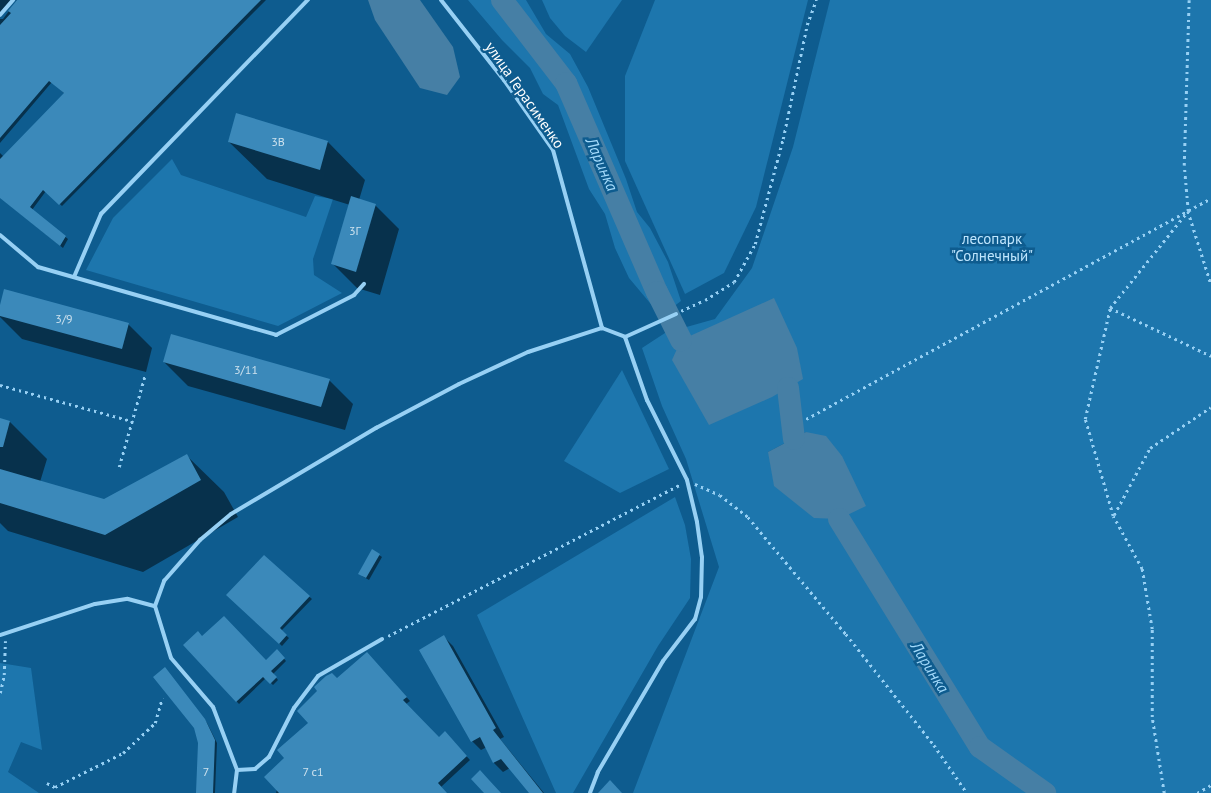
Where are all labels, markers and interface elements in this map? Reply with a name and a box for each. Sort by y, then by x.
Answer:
street label: улица Герасименко [482,38,568,152]
water label: Ларинка [582,134,622,194]
house number: 3В [271,135,285,149]
house number: 3Г [349,224,361,238]
park label: лесопарк "Солнечный" [951,229,1033,264]
house number: 3/9 [55,312,73,326]
house number: 3/11 [234,363,258,377]
water label: Ларинка [907,638,953,696]
house number: 7 [203,765,209,779]
house number: 7 с1 [302,765,324,779]

